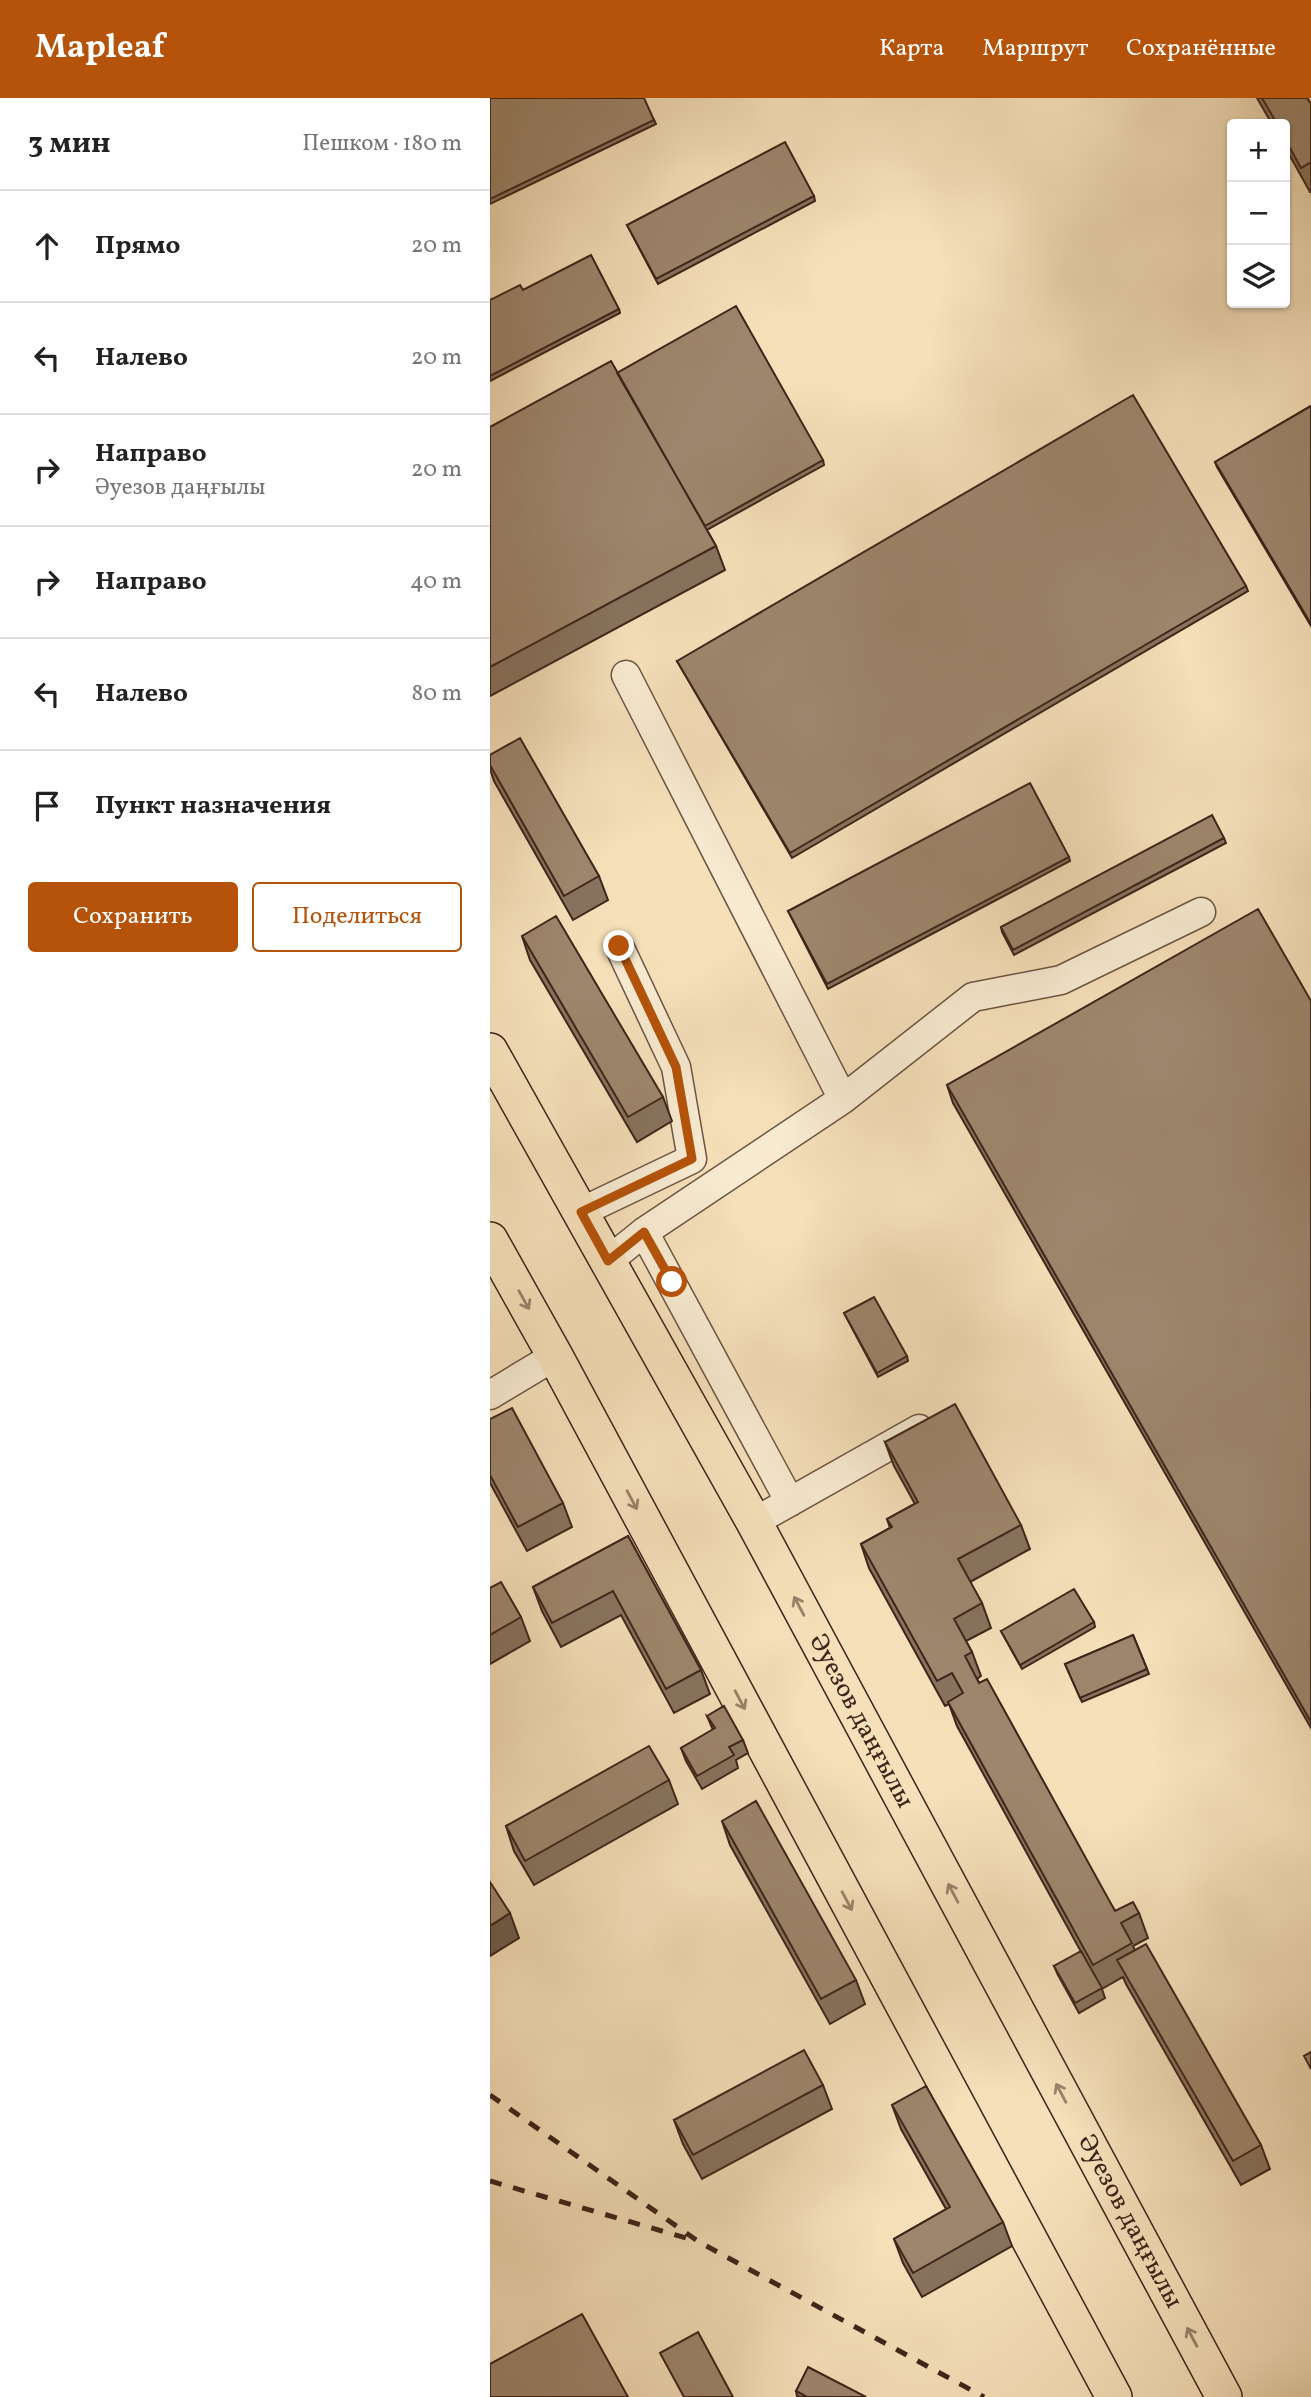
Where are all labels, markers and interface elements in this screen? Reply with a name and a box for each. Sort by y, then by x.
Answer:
text: Mapleaf [35,26,165,72]
text: Карта [879,32,944,66]
text: Маршрут [982,32,1088,66]
text: Сохранённые [1126,32,1276,66]
map controls [1227,119,1290,308]
button: + [1227,119,1290,182]
text: 3 мин [28,123,111,165]
text: Пешком · 180 m [302,128,462,160]
button: − [1227,182,1290,245]
icon: ahead [28,227,66,265]
text: Прямо [95,228,180,264]
text: 20 m [411,230,462,262]
button: layers [1227,245,1290,308]
icon: left [28,339,66,377]
text: Налево [95,340,188,376]
text: 20 m [411,342,462,374]
text: Направо [95,436,207,472]
icon: right [28,451,66,489]
text: 20 m [411,454,462,486]
text: Әуезов даңғылы [95,472,266,504]
icon: right [28,563,66,601]
text: Направо [95,564,207,600]
text: 40 m [410,566,462,598]
icon: left [28,675,66,713]
text: Налево [95,676,188,712]
text: 80 m [412,678,462,710]
icon: arrive [28,787,66,825]
text: Пункт назначения [95,788,331,824]
button: Сохранить [28,882,238,952]
button: Поделиться [252,882,462,952]
route end [603,930,634,961]
route start [656,1266,687,1297]
one-way arrow [517,1289,531,1309]
one-way arrow [626,1489,640,1509]
one-way arrow [792,1596,806,1617]
street label: Әуезов даңғылы [799,1628,922,1815]
one-way arrow [734,1689,747,1710]
one-way arrow [946,1883,960,1904]
one-way arrow [841,1890,855,1910]
one-way arrow [1054,2084,1068,2104]
street label: Әуезов даңғылы [1068,2128,1191,2315]
one-way arrow [1185,2327,1198,2348]

